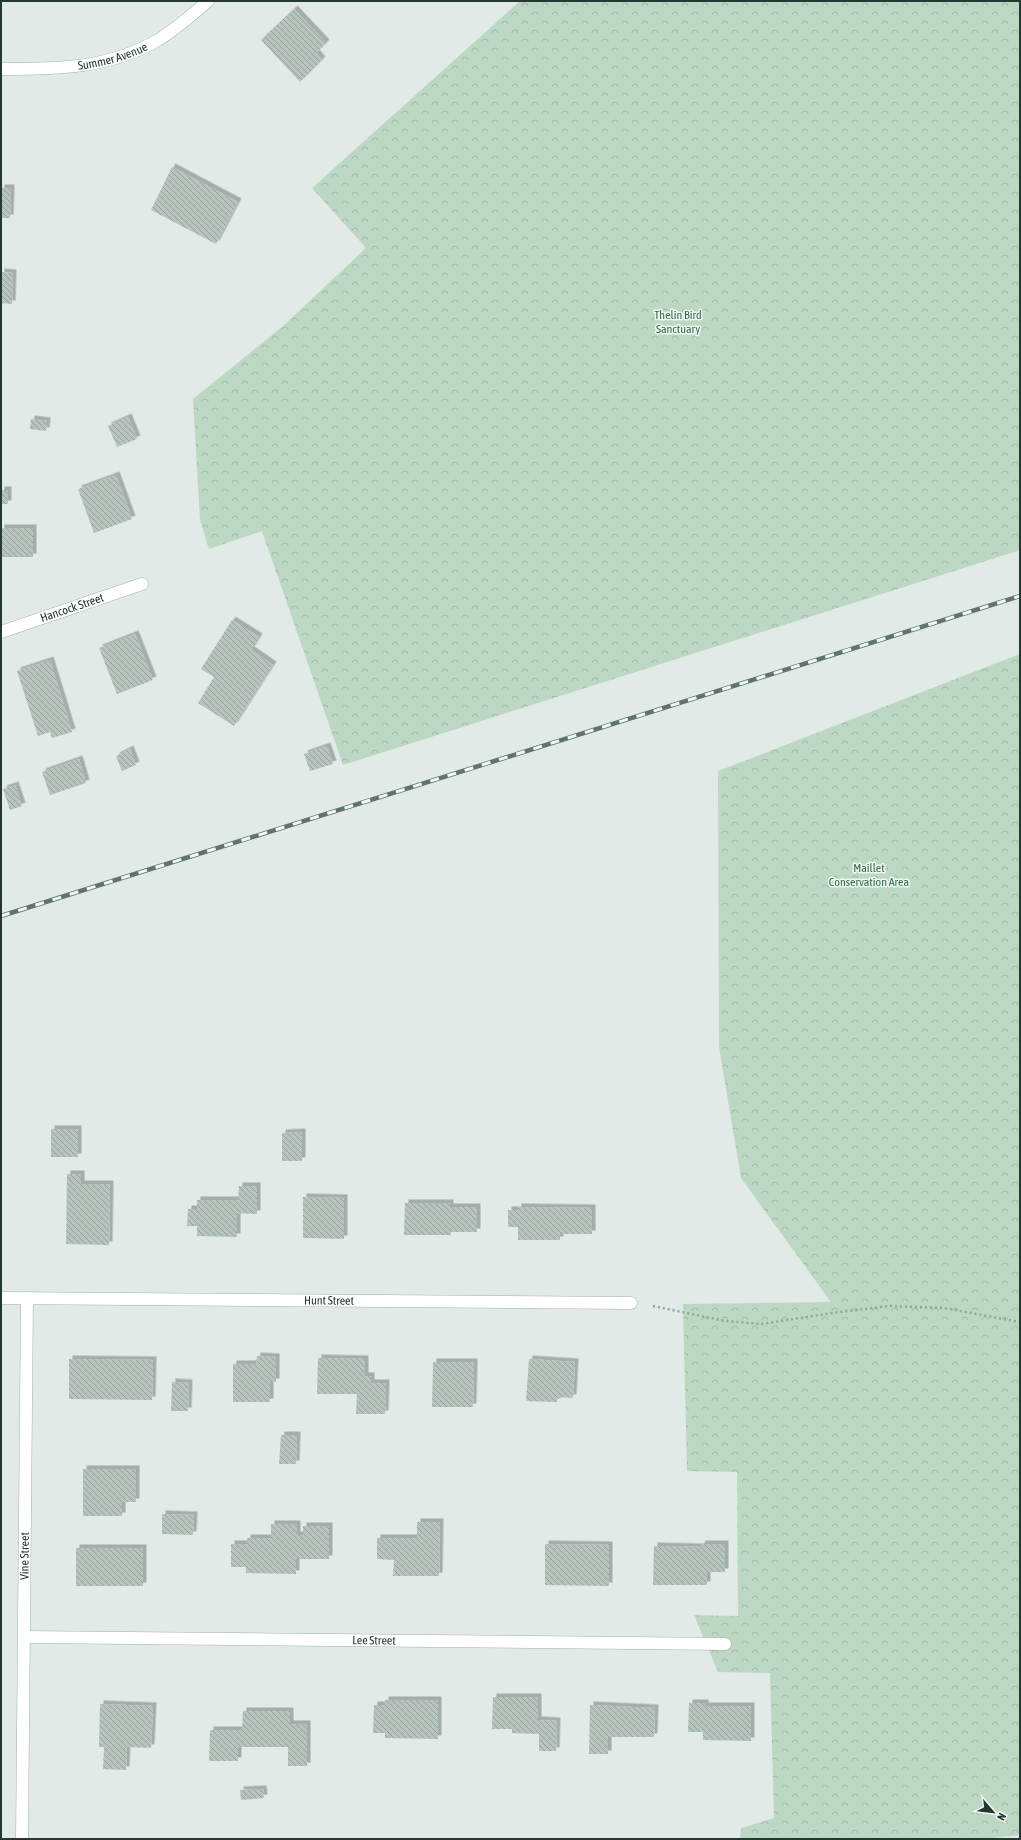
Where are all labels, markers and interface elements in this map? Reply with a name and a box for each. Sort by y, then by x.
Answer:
street label: Summer Avenue [77,40,150,73]
park label: Thelin Bird Sanctuary [654,308,702,336]
street label: Hancock Street [38,590,106,625]
park label: Maillet Conservation Area [829,861,909,889]
street label: Hunt Street [304,1293,355,1308]
street label: Vine Street [17,1531,32,1580]
street label: Lee Street [352,1633,396,1648]
north arrow [973,1792,1013,1832]
text: N [995,1811,1009,1822]

